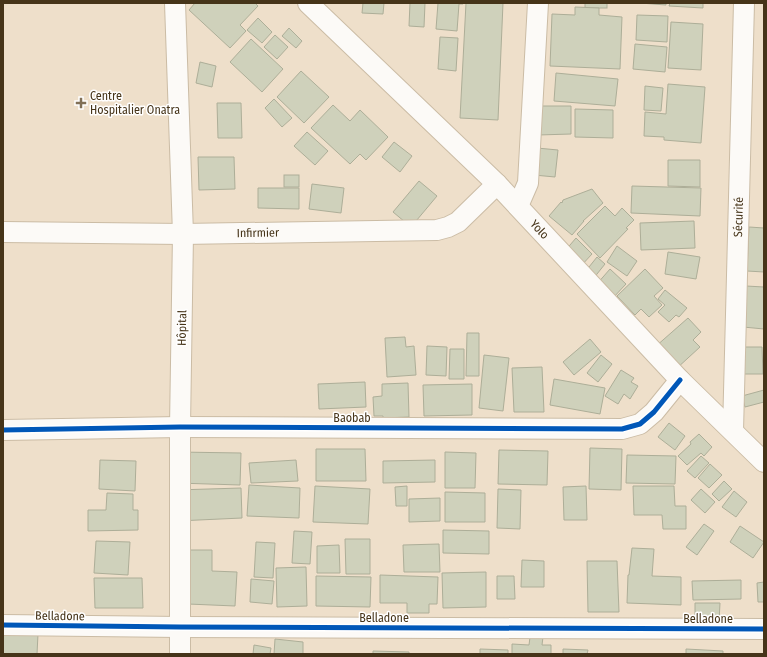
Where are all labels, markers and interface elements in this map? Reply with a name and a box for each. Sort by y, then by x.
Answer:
place label: Centre Hospitalier Onatra [90,89,180,117]
marker: Centre Hospitalier Onatra [75,97,87,109]
street label: Sécurité [731,197,746,237]
street label: Yolo [527,217,552,242]
street label: Infirmier [237,225,280,240]
street label: Hôpital [175,310,189,346]
street label: Baobab [333,411,371,425]
street label: Belladone [35,609,85,623]
street label: Belladone [359,611,409,625]
street label: Belladone [683,612,733,626]

